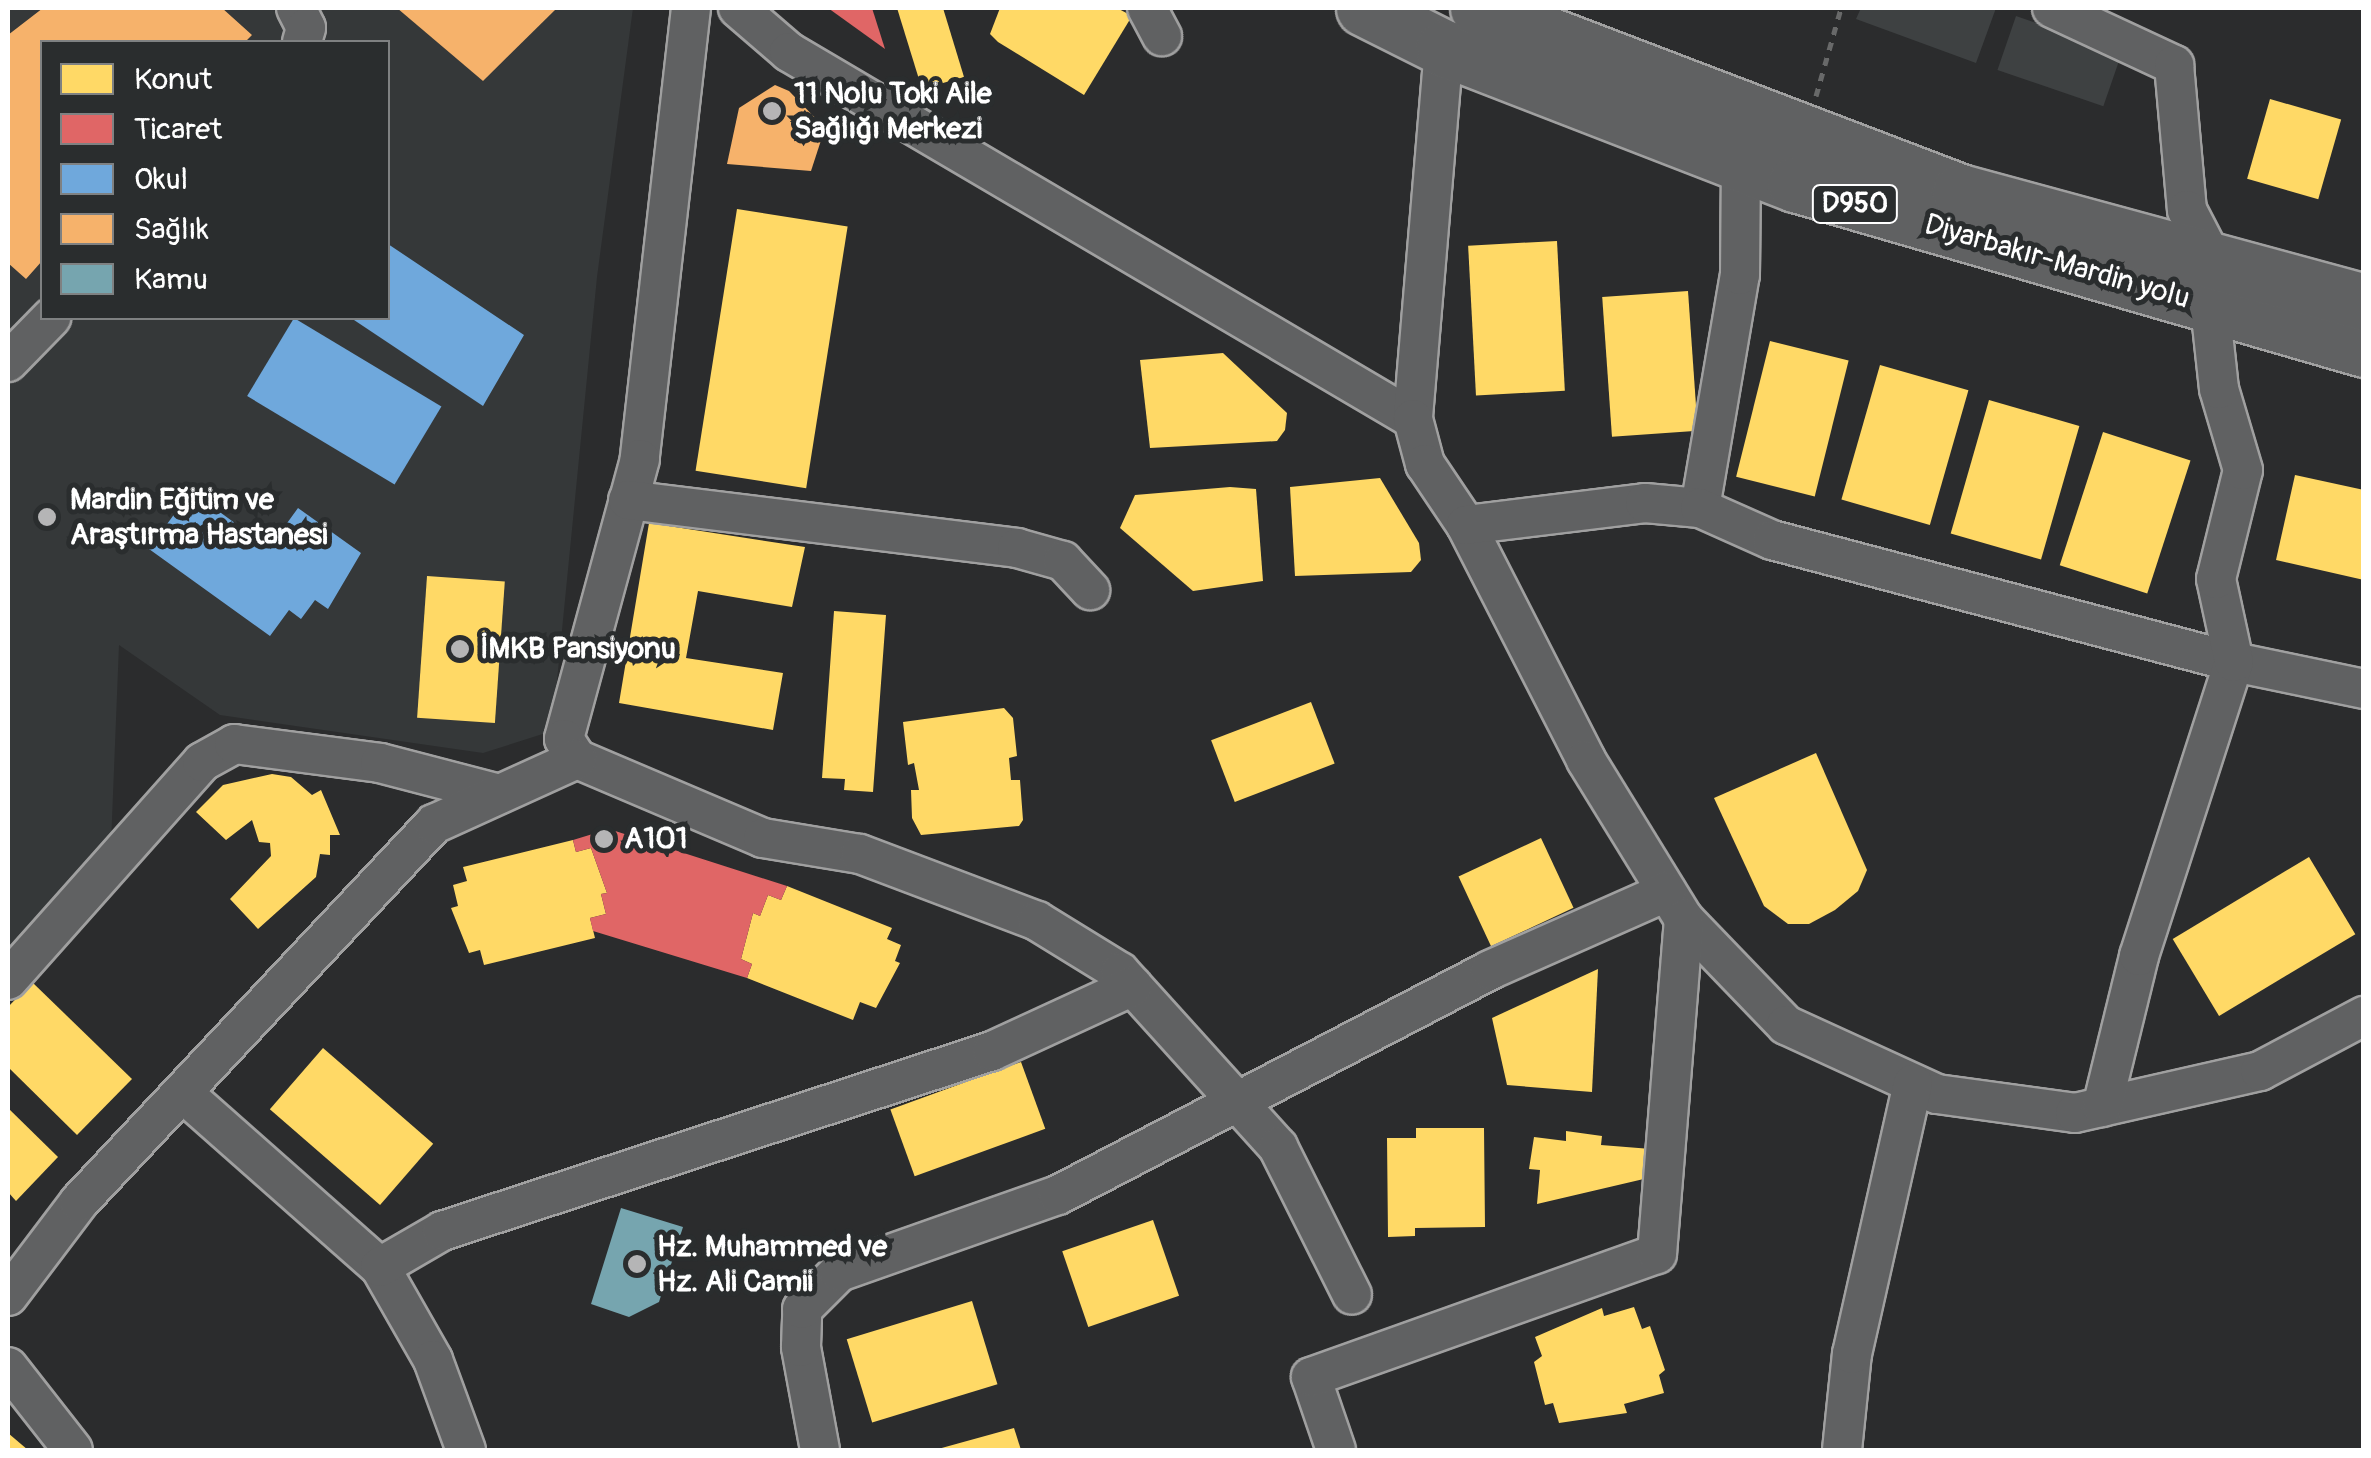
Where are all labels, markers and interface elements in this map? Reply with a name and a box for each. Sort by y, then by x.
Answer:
legend [40,40,390,320]
text: Konut [134,61,212,98]
place label: 11 Nolu Toki Aile Sağlığı Merkezi [794,76,992,146]
marker: 11 Nolu Toki Aile Sağlığı Merkezi [759,98,785,124]
text: Ticaret [134,111,222,148]
text: Okul [134,161,188,198]
road number: D950 [1810,181,1900,227]
street label: Diyarbakır-Mardin yolu [1920,207,2194,317]
text: Sağlık [134,211,209,248]
text: Kamu [134,261,208,298]
place label: Mardin Eğitim ve Araştırma Hastanesi [70,482,328,552]
marker: Mardin Eğitim ve Araştırma Hastanesi [34,504,60,530]
place label: İMKB Pansiyonu [480,631,676,667]
marker: İMKB Pansiyonu [449,638,471,660]
place label: A101 [624,821,687,857]
marker: A101 [593,828,615,850]
place label: Hz. Muhammed ve Hz. Ali Camii [657,1229,887,1300]
marker: Hz. Muhammed ve Hz. Ali Camii [626,1253,648,1275]

